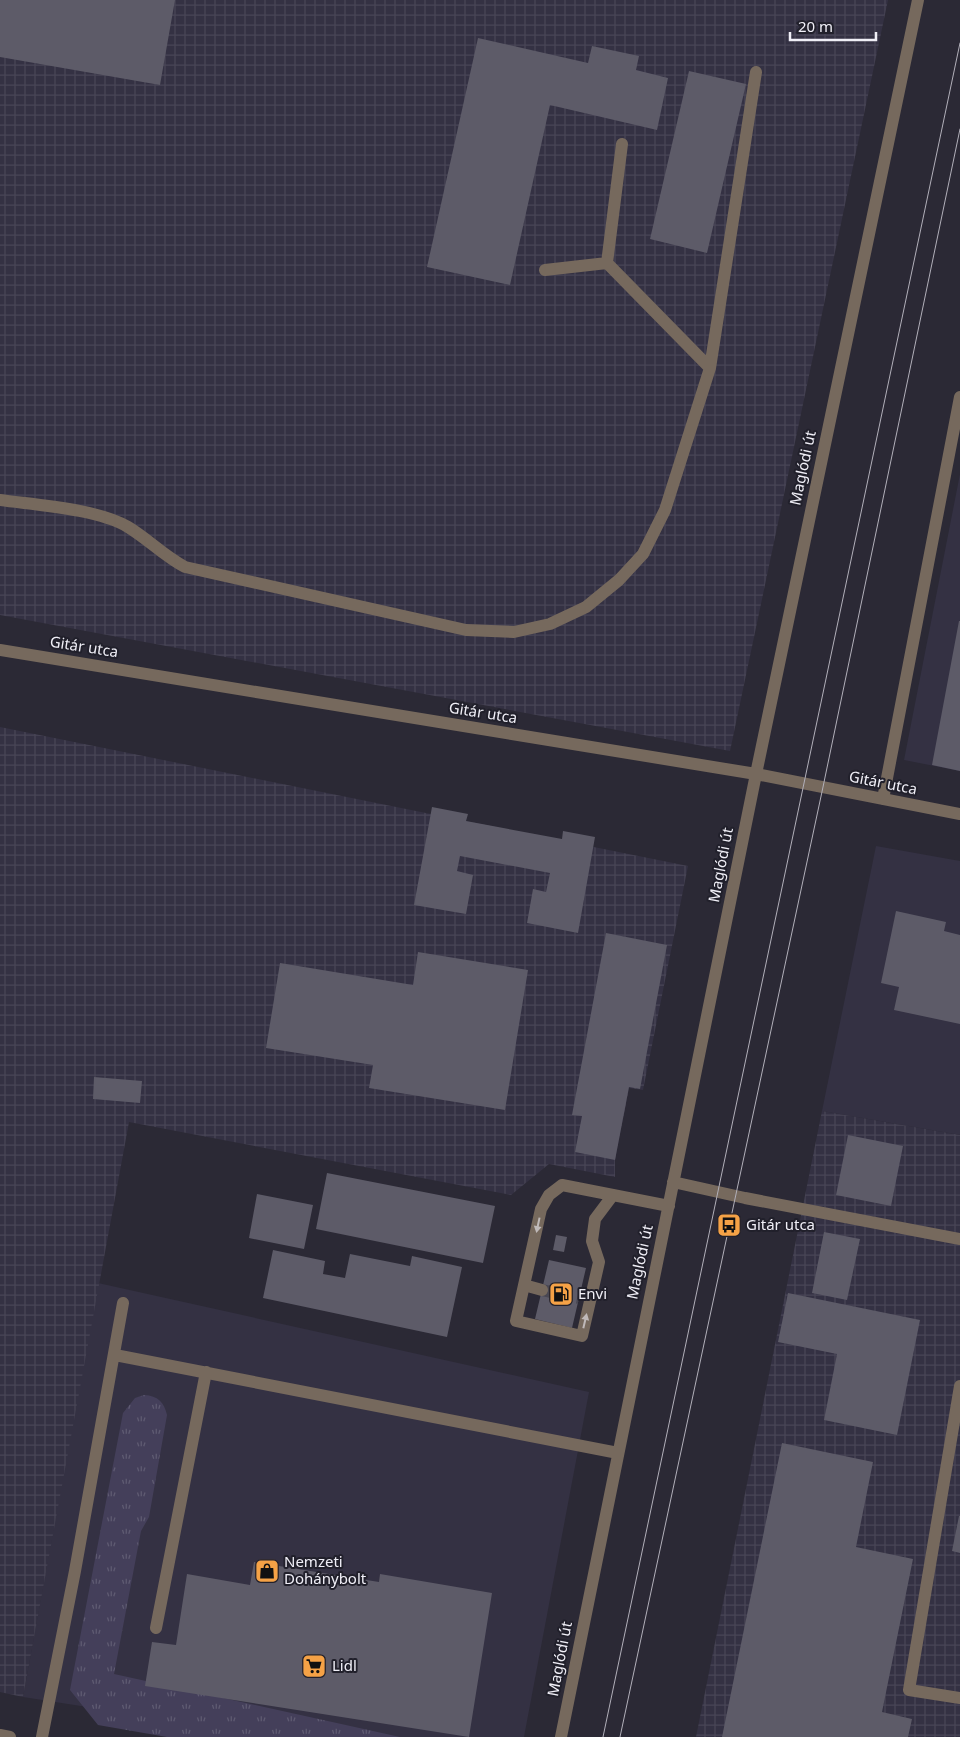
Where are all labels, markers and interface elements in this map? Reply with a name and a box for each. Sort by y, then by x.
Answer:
scale bar [790,10,876,42]
text: 20 m [798,16,833,36]
street label: Maglódi út [784,428,820,507]
street label: Gitár utca [49,631,120,661]
street label: Gitár utca [448,697,519,727]
street label: Gitár utca [847,766,919,798]
street label: Maglódi út [703,825,737,904]
bus stop icon: Gitár utca [716,1212,742,1238]
place label: Gitár utca [746,1214,815,1234]
one-way arrow [533,1218,541,1234]
street label: Maglódi út [621,1222,657,1301]
fuel station icon: Envi [548,1281,574,1307]
place label: Envi [578,1283,607,1303]
one-way arrow [581,1314,589,1329]
place label: Nemzeti Dohánybolt [284,1551,367,1588]
shop icon: Nemzeti Dohánybolt [254,1558,280,1584]
street label: Maglódi út [542,1619,576,1698]
supermarket icon: Lidl [301,1653,327,1679]
place label: Lidl [332,1655,357,1675]

